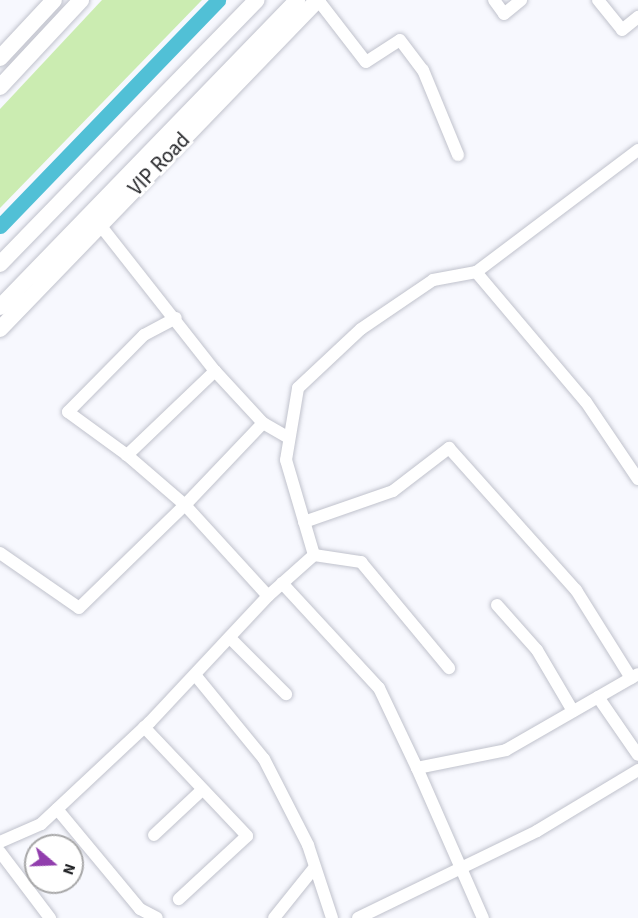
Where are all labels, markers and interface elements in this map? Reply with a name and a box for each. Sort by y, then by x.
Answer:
street label: VIP Road [123,127,195,201]
north arrow [24,834,84,894]
text: N [57,861,81,878]

